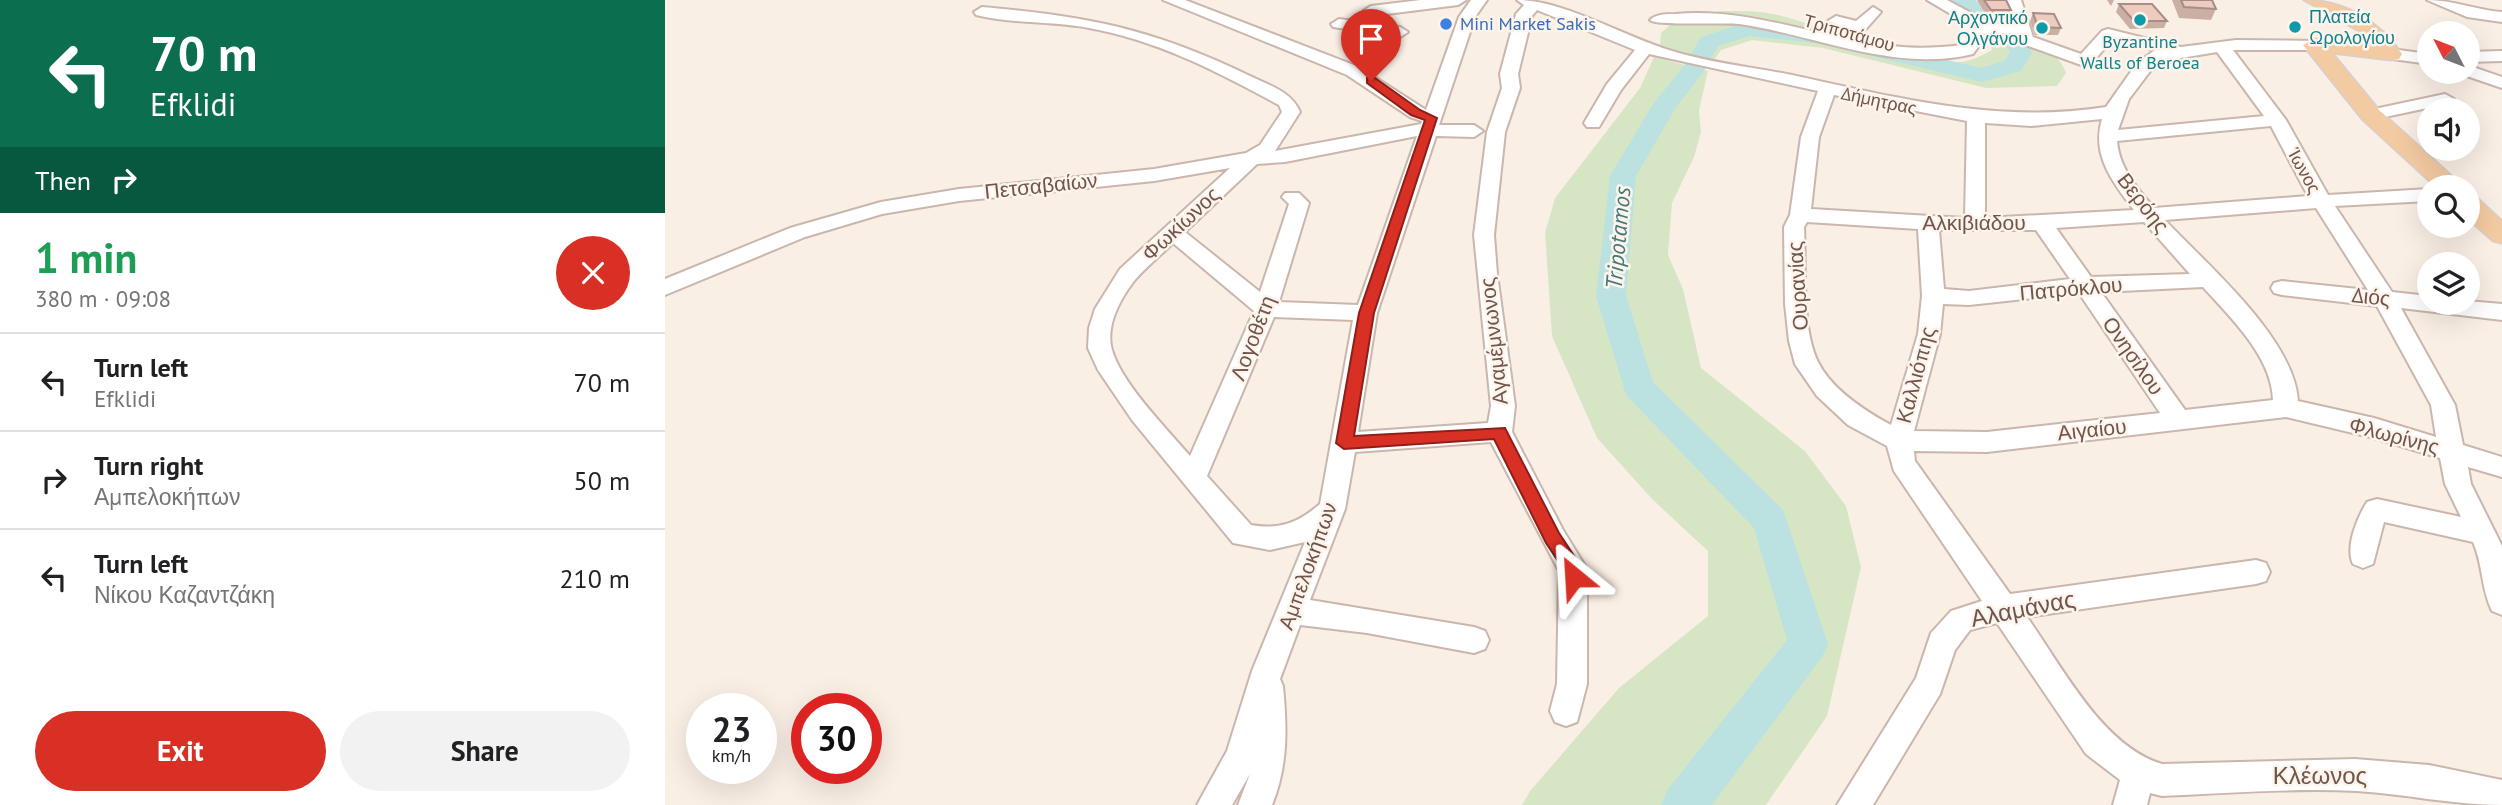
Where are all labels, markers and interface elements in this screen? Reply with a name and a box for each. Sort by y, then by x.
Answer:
place label: Πλατεία Ωρολογίου [2309,5,2395,49]
place label: Αρχοντικό Ολγάνου [1948,6,2028,50]
pin [1341,9,1401,81]
street label: Τριποτάμου [1801,9,1897,57]
place label: Mini Market Sakis [1460,12,1596,35]
marker: Byzantine Walls of Beroea [2132,12,2148,28]
marker: Mini Market Sakis [1438,16,1454,32]
marker: Πλατεία Ωρολογίου [2287,19,2303,35]
icon: arrive [1352,20,1390,58]
marker: Αρχοντικό Ολγάνου [2034,20,2050,36]
text: 70 m [150,21,257,85]
north arrow [2417,21,2480,84]
map controls [2417,21,2480,315]
icon: left [35,28,126,119]
place label: Byzantine Walls of Beroea [2080,30,2200,74]
street label: Δήμητρας [1839,81,1919,120]
text: Efklidi [150,83,236,125]
button: sound [2417,98,2480,161]
street label: Ίωνος [2282,143,2326,198]
icon: right [105,161,143,199]
text: Then [35,164,91,197]
street label: Πετσαβαίων [983,166,1099,205]
street label: Βερόης [2112,167,2175,238]
button: search [2417,175,2480,238]
street label: Φωκίωνος [1136,181,1225,267]
water label: Tripotamos [1599,185,1637,290]
street label: Αλκιβιάδου [1922,209,2026,236]
text: 1 min [35,230,137,285]
button: close [556,236,630,310]
street label: Ουρανίας [1781,241,1814,332]
button: layers [2417,252,2480,315]
street label: Πατρόκλου [2018,271,2123,306]
street label: Αγαμέμνωνος [1473,276,1514,406]
street label: Διός [2351,281,2392,312]
text: 380 m · 09:08 [35,284,171,313]
street label: Λογοθέτη [1224,291,1281,384]
street label: Ονησίλου [2097,311,2170,400]
street label: Καλλιόπης [1890,324,1941,426]
text: Turn left [94,351,188,384]
icon: left [35,363,73,401]
text: 70 m [574,366,630,399]
text: Efklidi [94,384,156,413]
street label: Φλωρίνης [2346,411,2442,460]
street label: Αιγαίου [2056,412,2128,447]
text: Turn right [94,449,203,482]
icon: right [35,461,73,499]
text: 50 m [574,464,630,497]
text: Αμπελοκήπων [94,482,241,511]
street label: Αμπελοκήπων [1272,498,1343,633]
position arrow [1537,540,1611,614]
text: Turn left [94,547,188,580]
icon: left [35,559,73,597]
text: 210 m [559,562,630,595]
text: Νίκου Καζαντζάκη [94,580,275,609]
street label: Αλαμάνας [1968,583,2078,634]
speed limit sign: 30 [791,693,882,784]
text: 23 [712,706,751,752]
button: Exit [35,711,326,791]
button: Share [340,711,630,791]
text: km/h [712,744,751,767]
street label: Κλέωνος [2273,760,2367,791]

